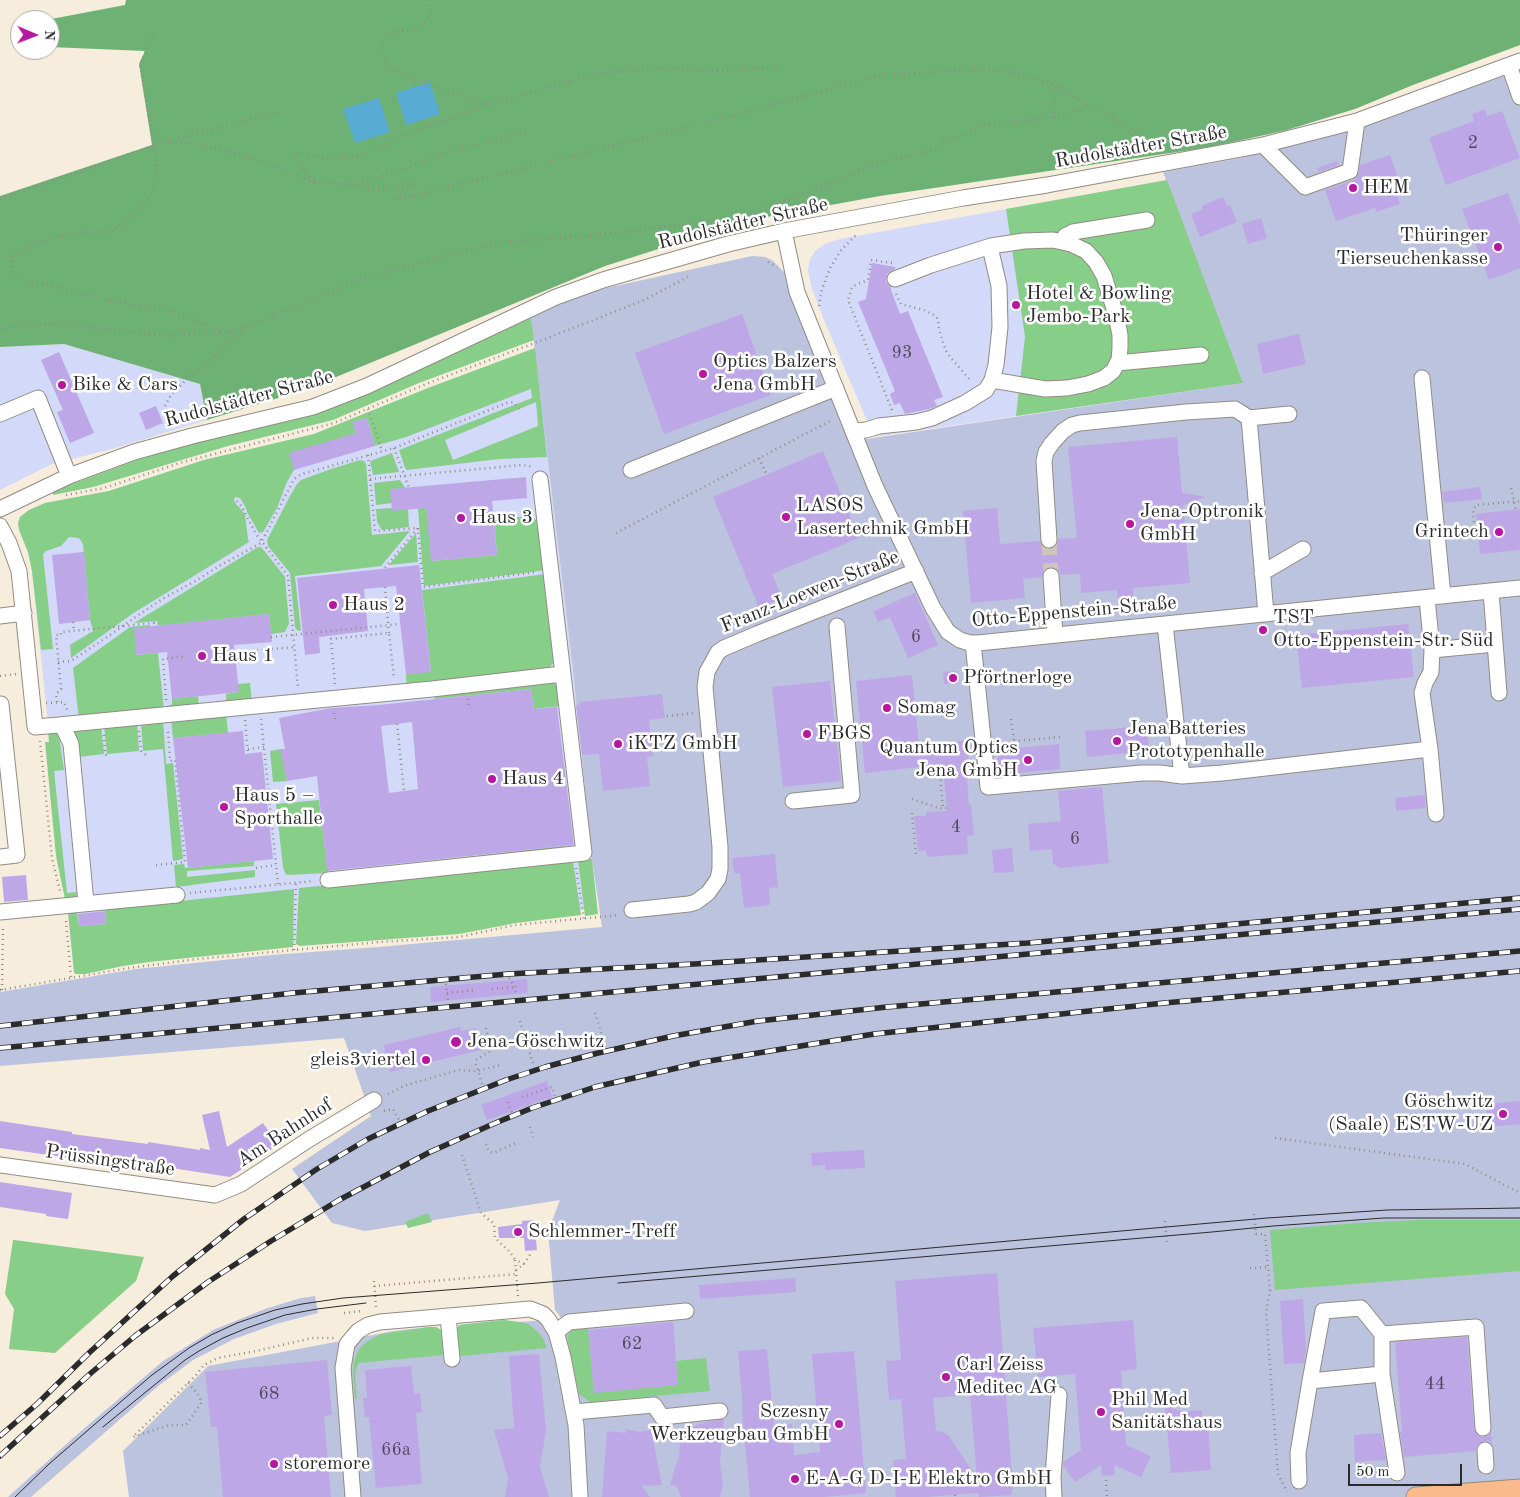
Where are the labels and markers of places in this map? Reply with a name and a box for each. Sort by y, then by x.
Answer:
place label: HEM [1363,176,1409,200]
marker: HEM [1347,182,1359,194]
place label: Thüringer Tierseuchenkasse [1336,224,1488,271]
marker: Thüringer Tierseuchenkasse [1492,241,1504,253]
place label: Hotel & Bowling Jembo-Park [1026,282,1172,329]
marker: Hotel & Bowling Jembo-Park [1010,299,1022,311]
place label: Optics Balzers Jena GmbH [713,350,837,397]
marker: Optics Balzers Jena GmbH [697,368,709,380]
place label: Bike & Cars [72,373,178,397]
marker: Bike & Cars [56,379,68,391]
place label: LASOS Lasertechnik GmbH [796,494,970,541]
place label: Jena-Optronik GmbH [1140,500,1264,547]
place label: Haus 3 [471,506,533,530]
marker: LASOS Lasertechnik GmbH [780,511,792,523]
marker: Haus 3 [455,512,467,524]
marker: Jena-Optronik GmbH [1124,518,1136,530]
place label: Grintech [1414,520,1489,544]
marker: Grintech [1493,526,1505,538]
place label: Haus 2 [343,593,405,617]
marker: Haus 2 [327,599,339,611]
place label: TST Otto-Eppenstein-Str. Süd [1273,606,1494,653]
marker: TST Otto-Eppenstein-Str. Süd [1257,624,1269,636]
place label: Haus 1 [212,644,274,668]
marker: Haus 1 [196,650,208,662]
place label: Pförtnerloge [963,666,1072,690]
marker: Pförtnerloge [947,672,959,684]
place label: Somag [897,696,956,720]
marker: Somag [881,702,893,714]
place label: JenaBatteries Prototypenhalle [1127,717,1264,764]
place label: FBGS [817,722,871,746]
marker: FBGS [801,728,813,740]
place label: iKTZ GmbH [628,732,738,756]
marker: JenaBatteries Prototypenhalle [1111,735,1123,747]
place label: Quantum Optics Jena GmbH [879,736,1018,783]
marker: iKTZ GmbH [612,738,624,750]
marker: Quantum Optics Jena GmbH [1022,754,1034,766]
place label: Haus 4 [502,767,564,791]
marker: Haus 4 [486,773,498,785]
place label: Haus 5 – Sporthalle [234,784,323,831]
marker: Haus 5 – Sporthalle [218,801,230,813]
place label: Jena-Göschwitz [467,1030,604,1054]
marker: Jena-Göschwitz [449,1035,463,1049]
place label: gleis3viertel [310,1048,416,1072]
marker: gleis3viertel [420,1054,432,1066]
place label: Göschwitz (Saale) ESTW-UZ [1328,1090,1493,1137]
marker: Göschwitz (Saale) ESTW-UZ [1497,1108,1509,1120]
place label: Schlemmer-Treff [528,1220,676,1244]
marker: Schlemmer-Treff [512,1226,524,1238]
place label: Carl Zeiss Meditec AG [956,1353,1057,1400]
marker: Carl Zeiss Meditec AG [940,1371,952,1383]
place label: Phil Med Sanitätshaus [1111,1388,1222,1435]
place label: Sczesny Werkzeugbau GmbH [650,1400,829,1447]
marker: Phil Med Sanitätshaus [1095,1406,1107,1418]
marker: Sczesny Werkzeugbau GmbH [833,1418,845,1430]
place label: storemore [284,1452,370,1476]
marker: storemore [268,1458,280,1470]
place label: E-A-G D-I-E Elektro GmbH [805,1467,1052,1491]
marker: E-A-G D-I-E Elektro GmbH [789,1473,801,1485]

